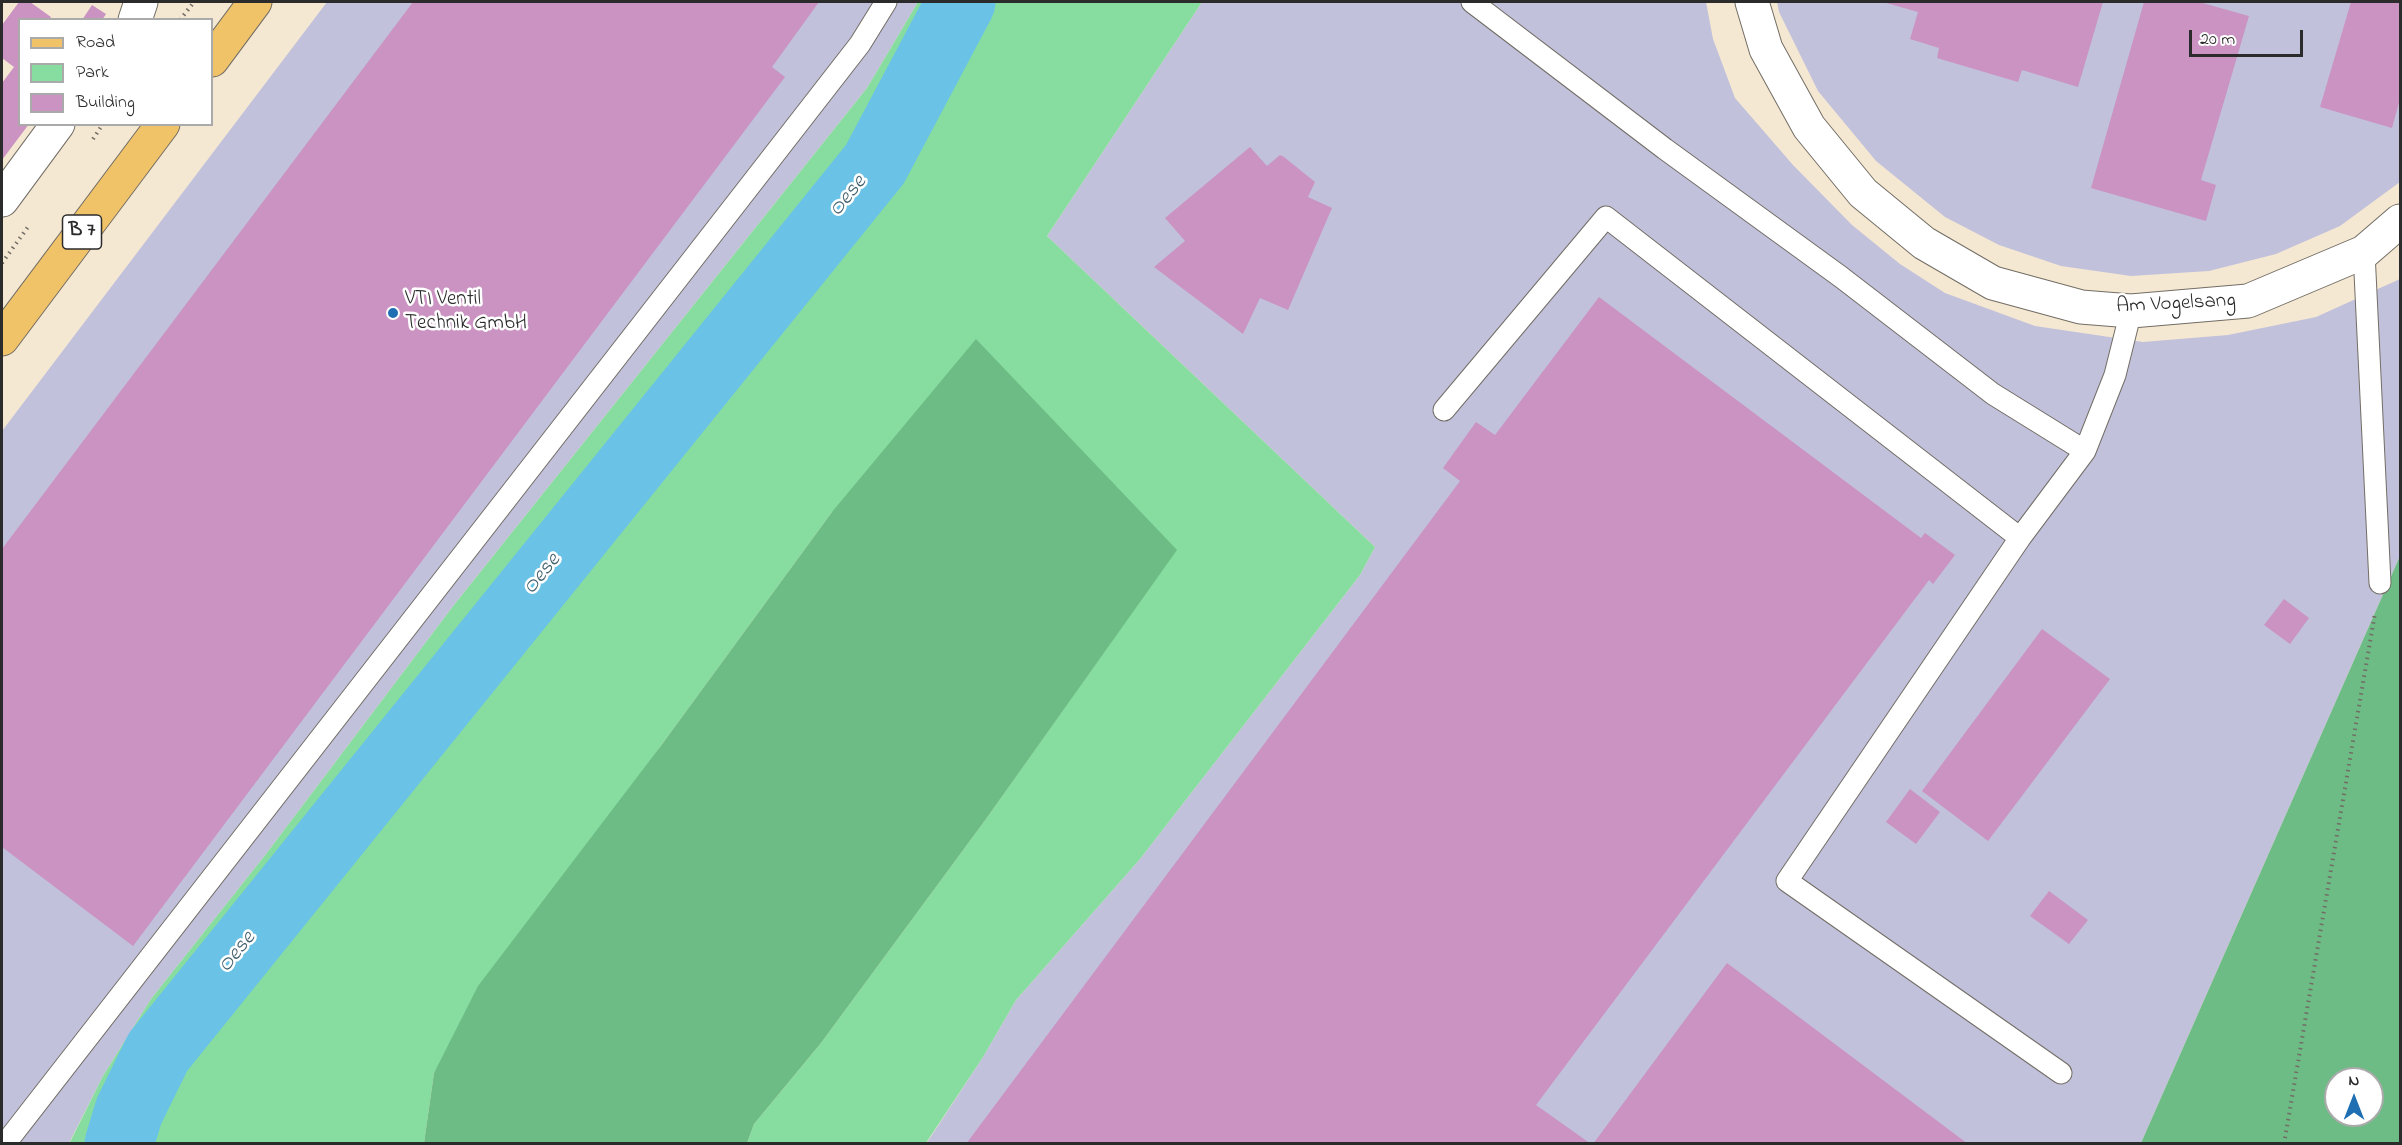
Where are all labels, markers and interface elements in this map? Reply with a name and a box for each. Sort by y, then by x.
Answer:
legend [18,18,213,126]
scale bar [2192,18,2306,56]
text: 20 m [2200,27,2235,53]
text: Road [76,30,115,56]
text: Park [76,60,109,86]
text: Building [76,90,135,116]
water label: Oese [824,171,874,223]
road number: B 7 [62,215,101,249]
place label: VTI Ventil Technik GmbH [405,288,527,338]
street label: Am Vogelsang [2116,289,2236,321]
marker: VTI Ventil Technik GmbH [386,306,400,320]
water label: Oese [518,549,568,601]
water label: Oese [213,927,263,979]
north arrow [2324,1067,2384,1127]
text: N [2349,1069,2359,1093]

